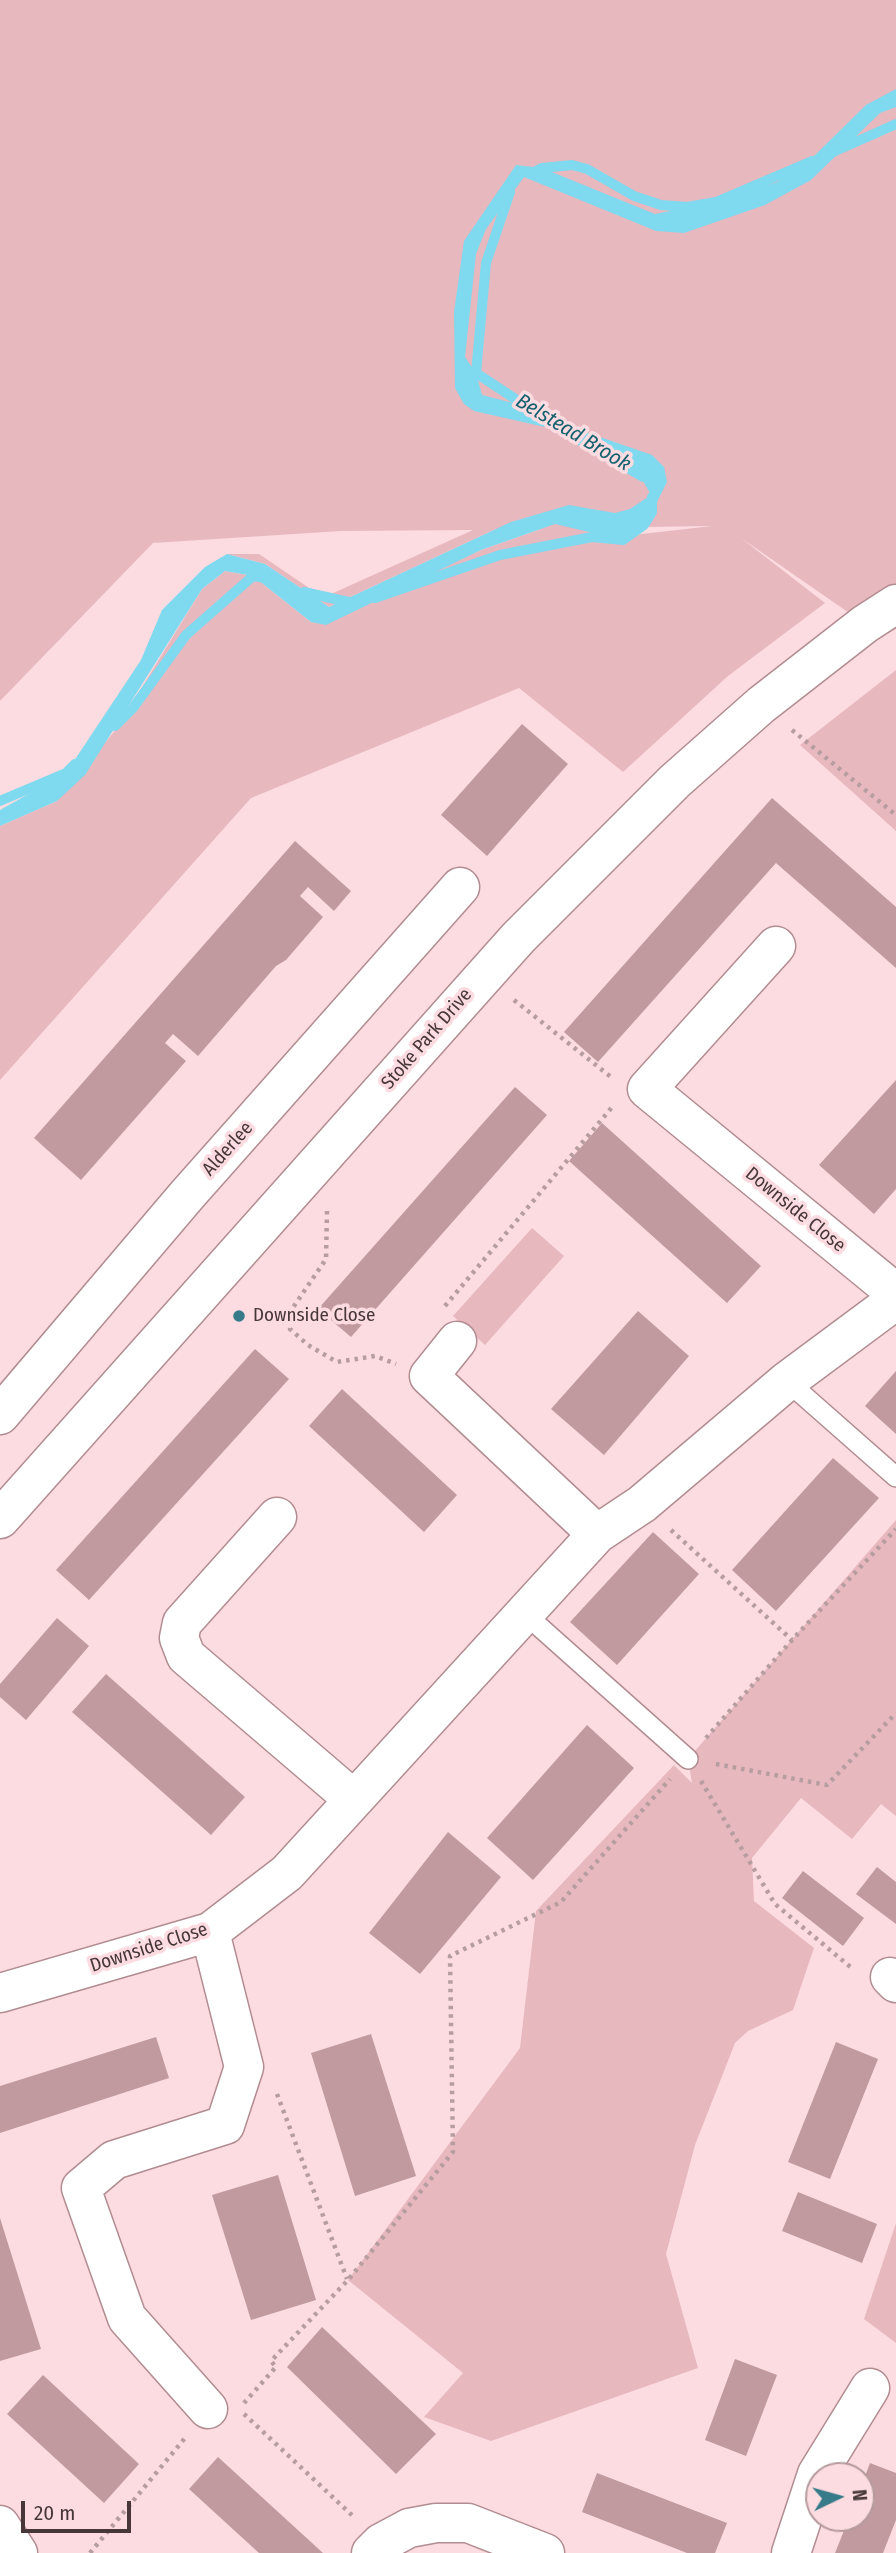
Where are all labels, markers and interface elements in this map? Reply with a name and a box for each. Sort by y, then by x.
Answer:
water label: Belstead Brook [511,389,635,477]
street label: Stoke Park Drive [377,984,477,1094]
street label: Alderlee [198,1117,258,1181]
street label: Downside Close [740,1163,850,1257]
place label: Downside Close [253,1305,375,1327]
marker: Downside Close [231,1308,247,1324]
street label: Downside Close [87,1918,211,1978]
north arrow [805,2462,875,2532]
scale bar [24,2486,135,2530]
text: N [847,2489,871,2502]
text: 20 m [34,2500,75,2526]

